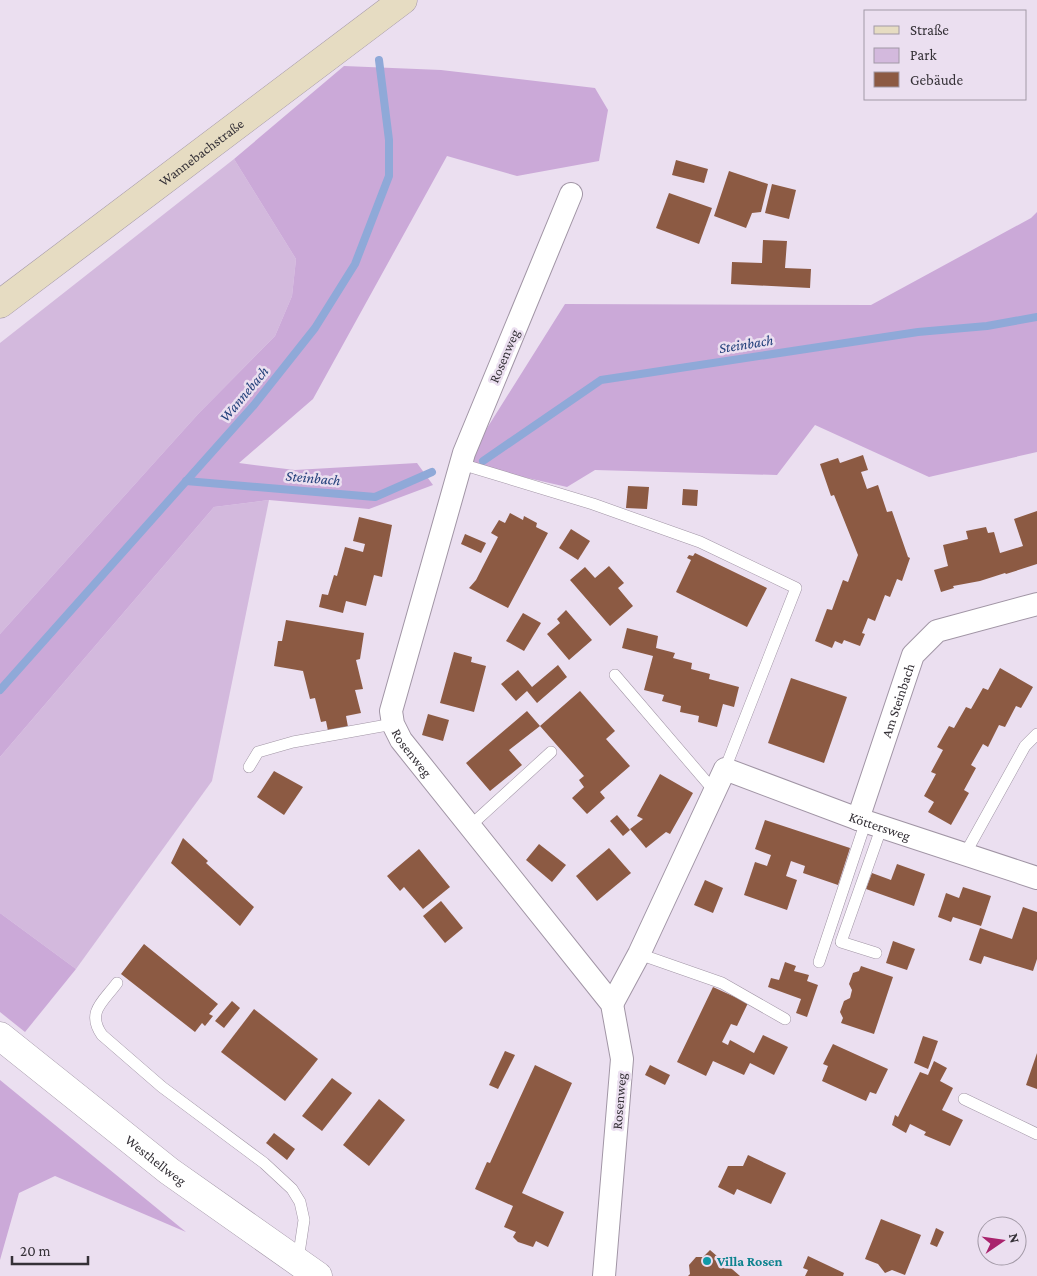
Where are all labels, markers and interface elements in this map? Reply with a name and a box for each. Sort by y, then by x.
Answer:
legend [864,10,1027,100]
text: Straße [910,22,949,38]
text: Park [910,47,937,63]
text: Gebäude [910,72,964,88]
street label: Wannebachstraße [156,115,247,189]
street label: Rosenweg [486,327,523,385]
water label: Steinbach [718,332,774,356]
water label: Wannebach [216,363,272,425]
water label: Steinbach [285,468,341,488]
street label: Am Steinbach [878,661,918,740]
street label: Rosenweg [389,726,435,780]
street label: Köttersweg [847,808,913,844]
street label: Rosenweg [609,1072,629,1130]
street label: Westhellweg [122,1131,189,1189]
north arrow [977,1216,1027,1266]
text: N [1006,1232,1024,1245]
scale bar [12,1234,89,1266]
text: 20 m [20,1243,51,1259]
place label: Villa Rosen [716,1253,783,1269]
marker: Villa Rosen [701,1255,713,1267]

